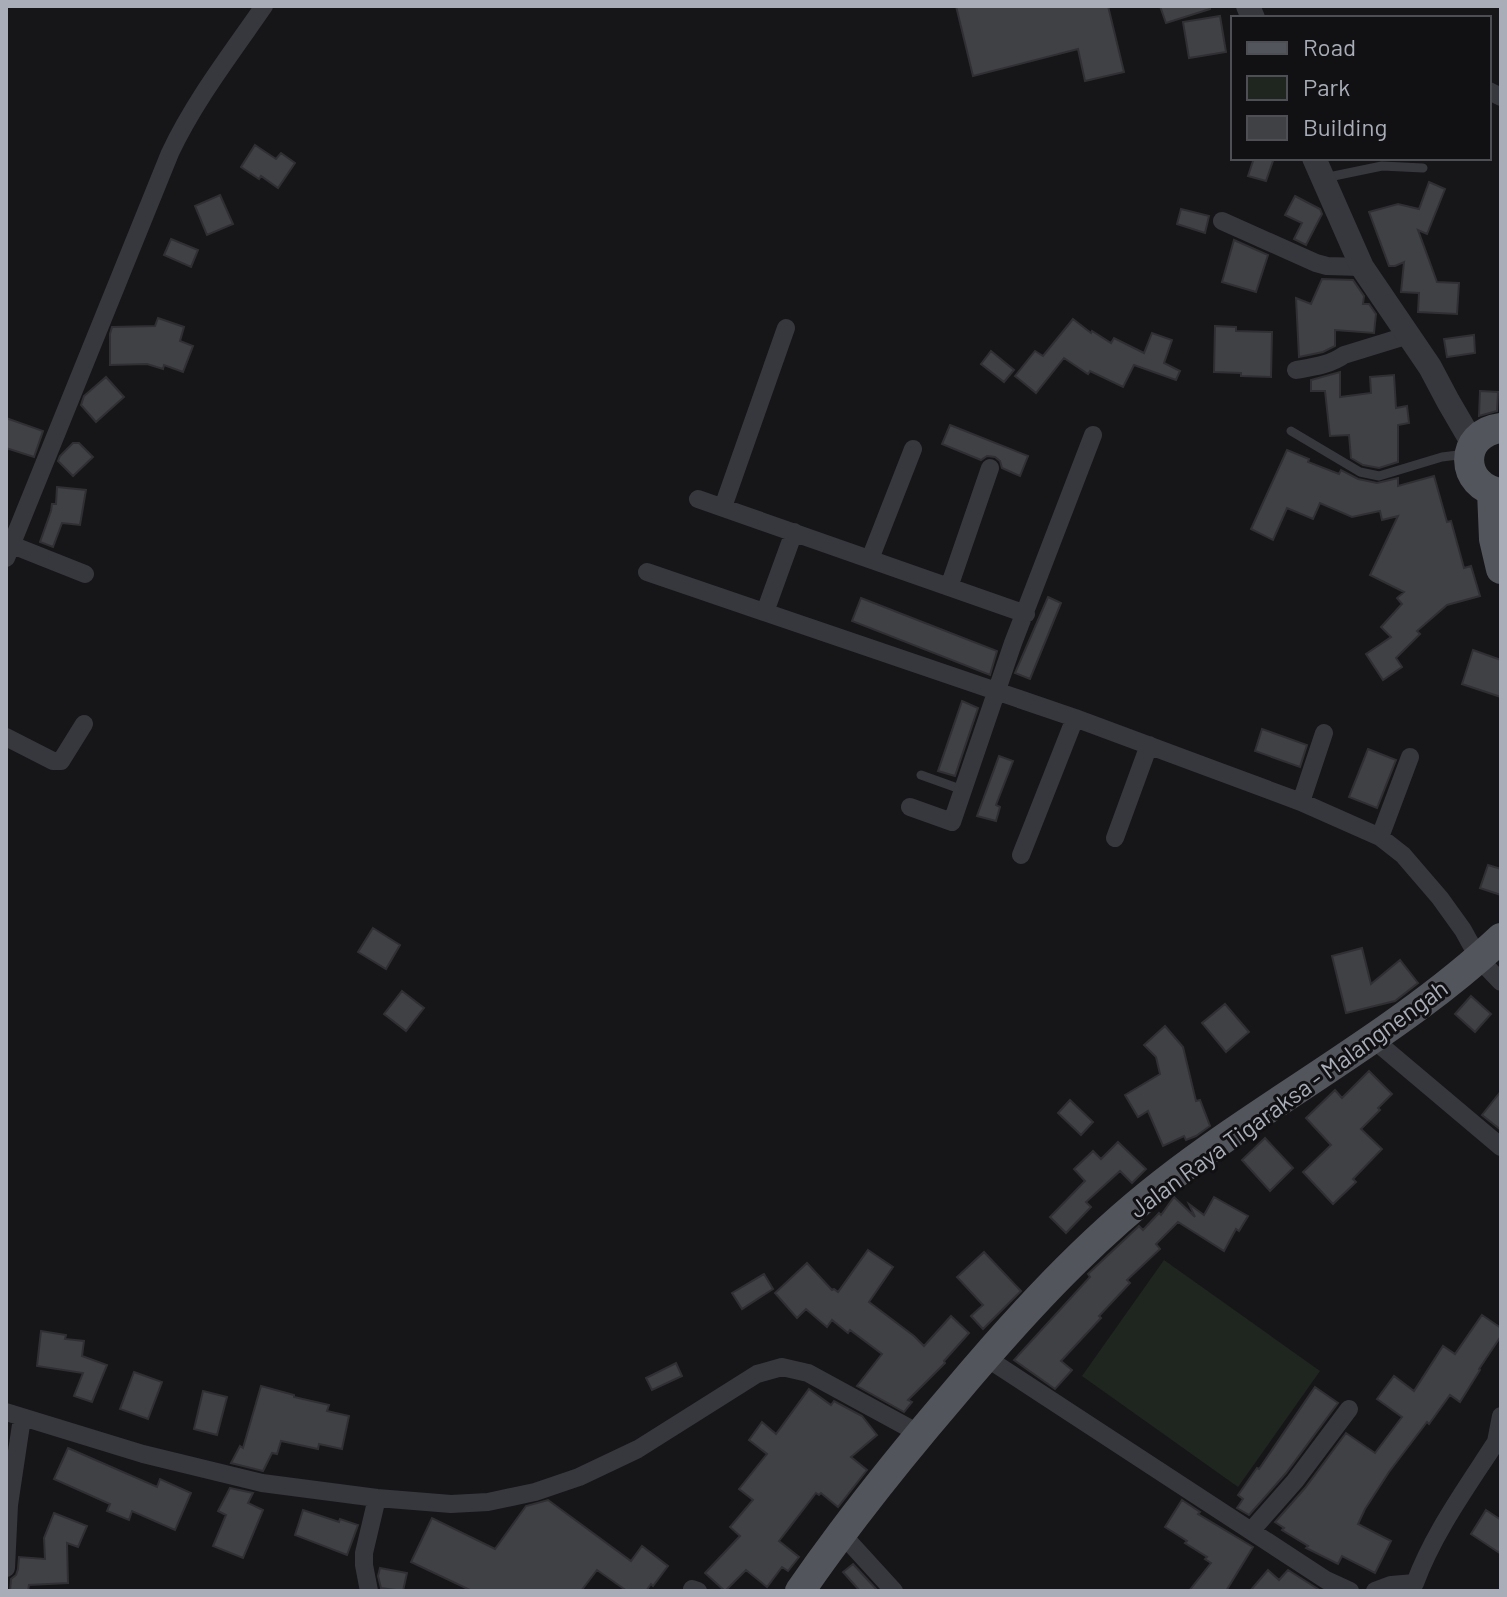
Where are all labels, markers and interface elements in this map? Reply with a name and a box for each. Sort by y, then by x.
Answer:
legend [1231,16,1491,160]
text: Road [1303,32,1356,61]
text: Park [1303,72,1350,101]
text: Building [1303,112,1387,141]
street label: Jalan Raya Tigaraksa - Malangnengah [1123,973,1453,1223]

